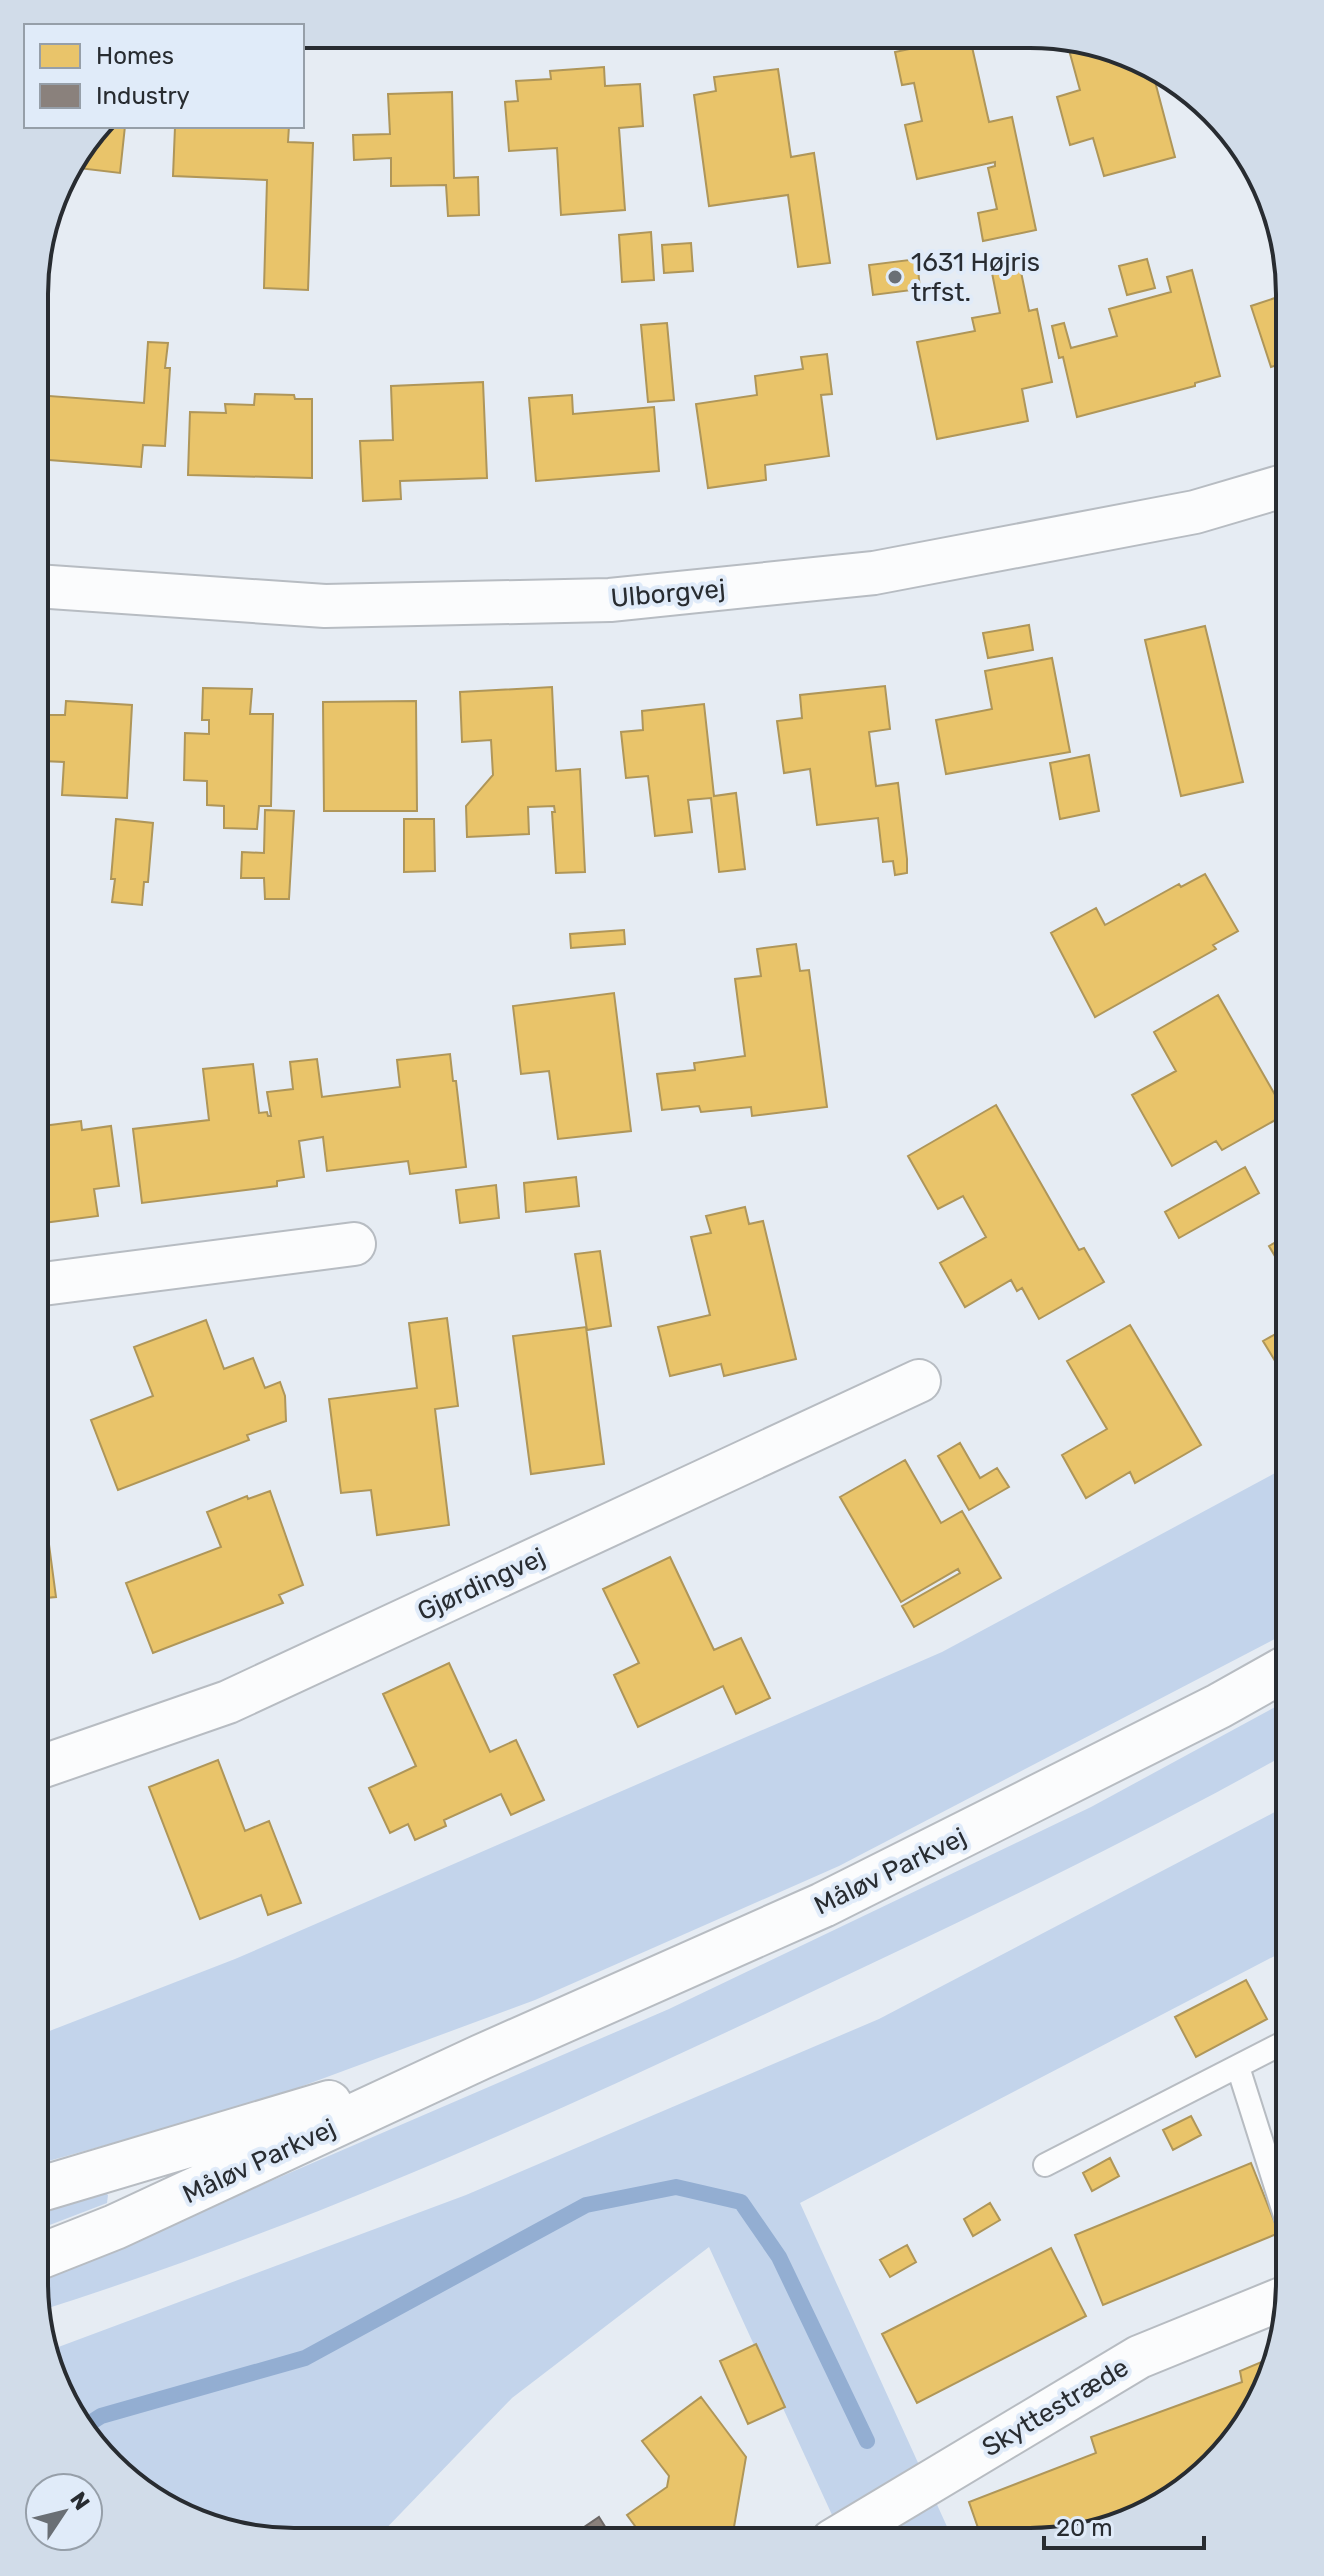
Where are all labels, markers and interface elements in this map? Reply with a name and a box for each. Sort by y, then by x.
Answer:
legend [24,24,304,128]
text: Homes [96,42,174,70]
text: Industry [96,82,190,110]
place label: 1631 Højris trfst. [911,247,1040,308]
marker: 1631 Højris trfst. [886,268,904,286]
street label: Ulborgvej [609,573,727,614]
street label: Gjørdingvej [413,1541,550,1627]
street label: Måløv Parkvej [809,1821,971,1922]
street label: Måløv Parkvej [178,2113,341,2210]
street label: Skyttestræde [977,2352,1134,2463]
north arrow [24,2472,104,2552]
text: N [64,2487,96,2515]
scale bar [1044,2500,1204,2550]
text: 20 m [1056,2514,1113,2542]

